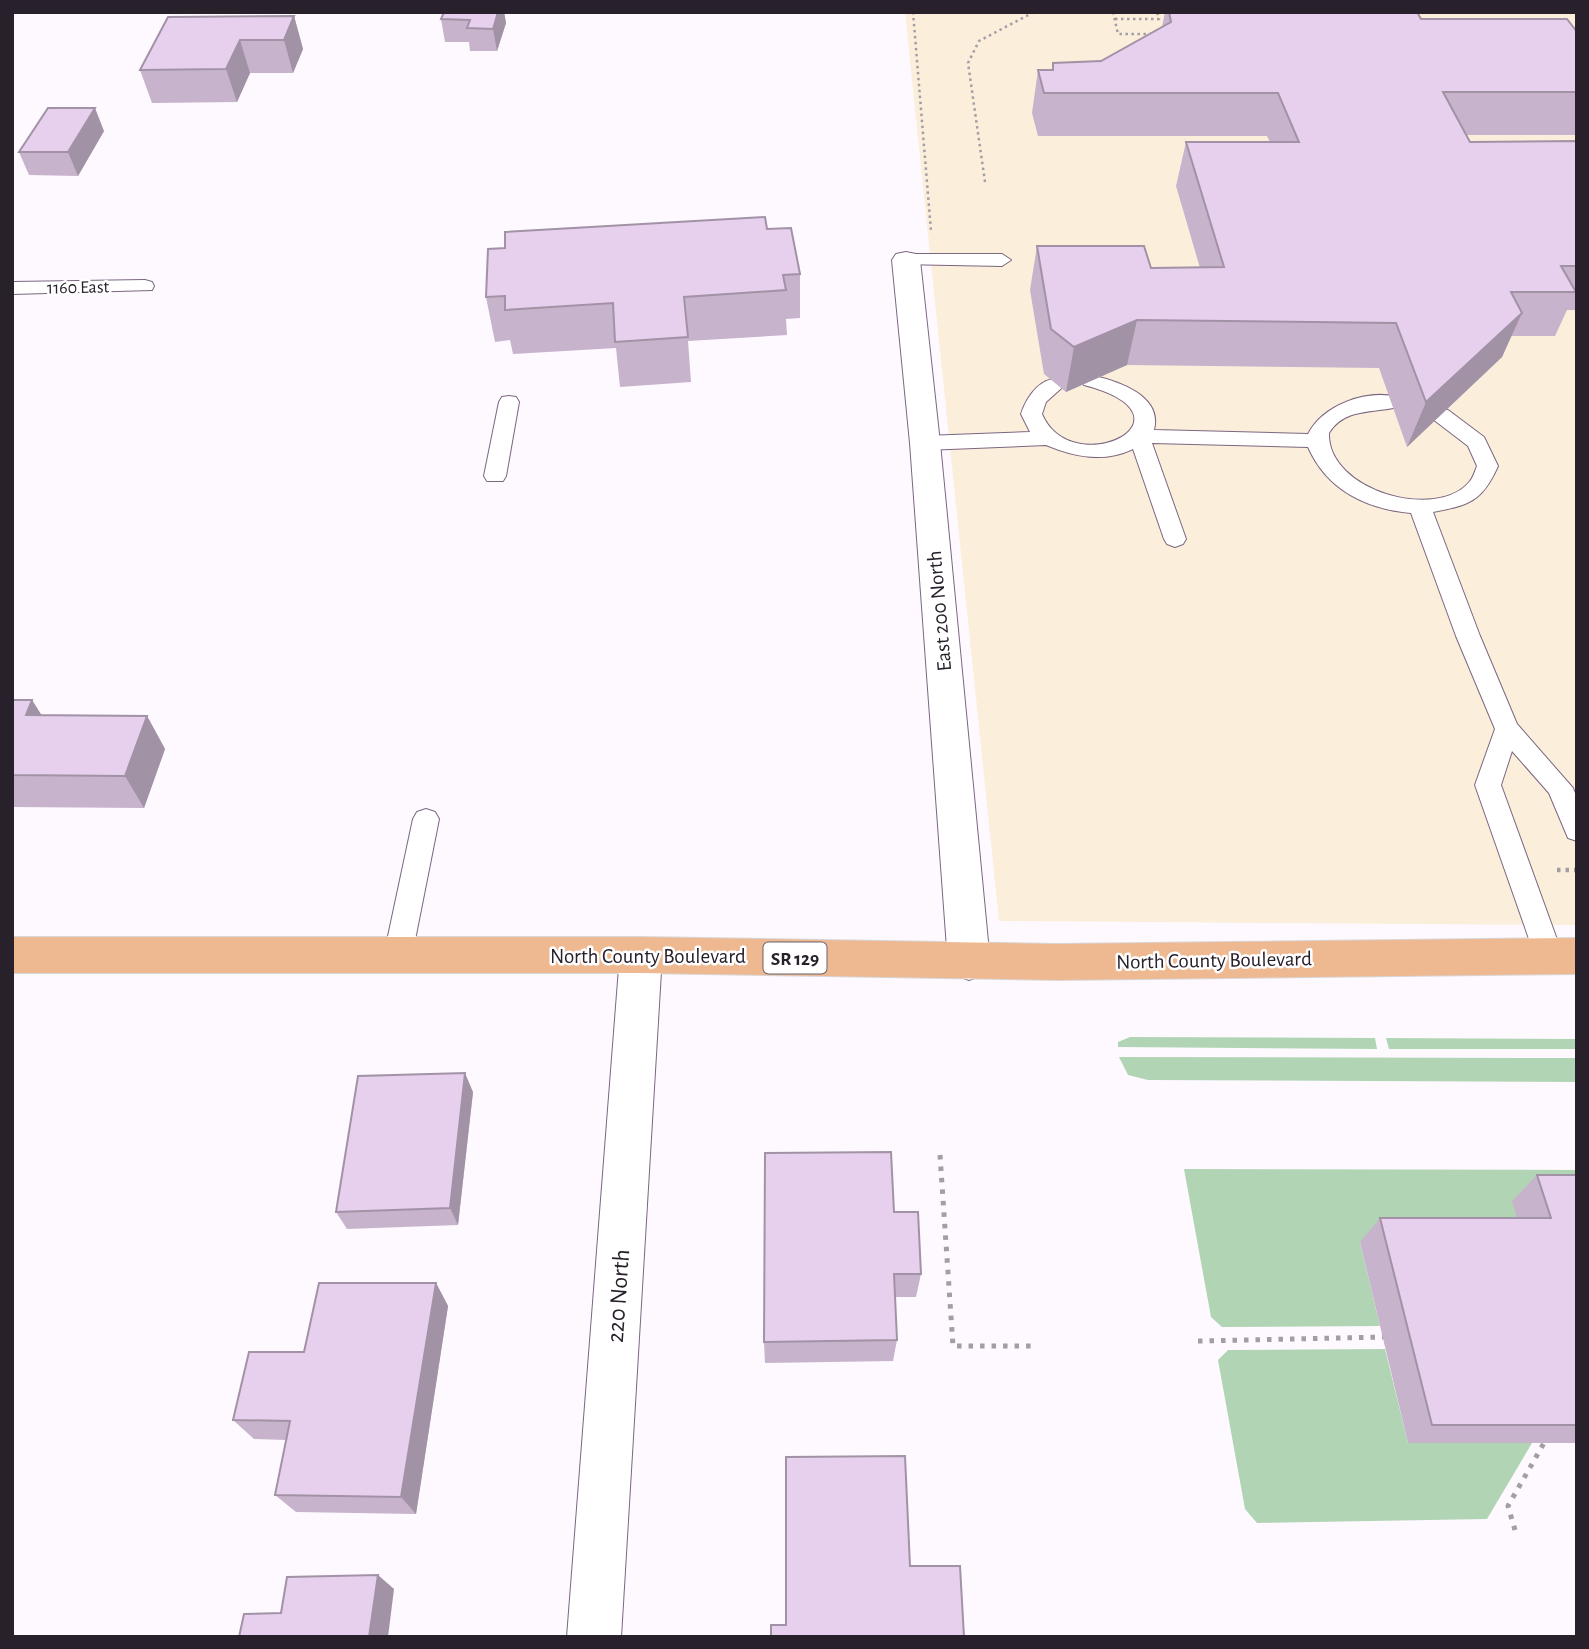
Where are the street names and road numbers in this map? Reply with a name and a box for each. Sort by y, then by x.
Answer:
street label: 1160 East [47,278,110,298]
street label: East 200 North [924,550,955,672]
road number: SR 129 [764,942,826,974]
street label: North County Boulevard [550,946,746,967]
street label: North County Boulevard [1116,948,1312,973]
street label: 220 North [604,1248,634,1344]

